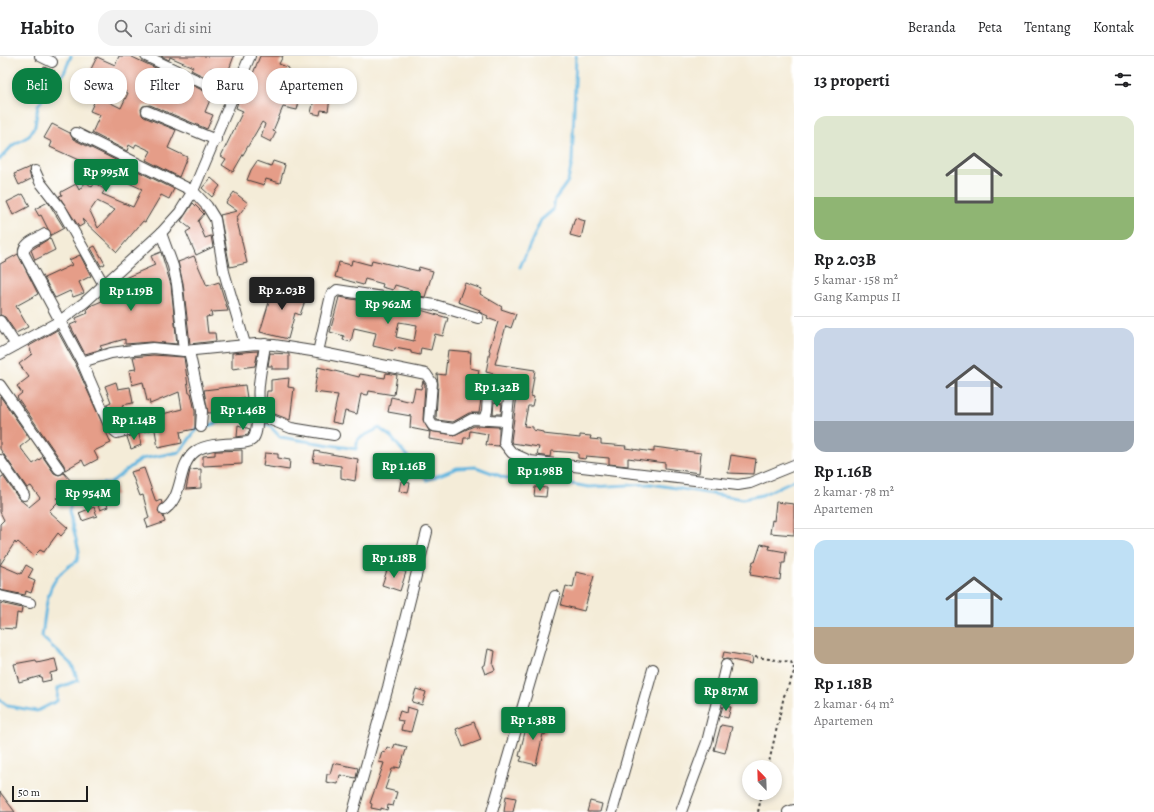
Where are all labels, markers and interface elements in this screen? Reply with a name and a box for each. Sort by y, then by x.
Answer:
search box [98,10,378,46]
text: Habito [20,15,74,41]
icon: search [112,17,134,39]
text: Cari di sini [144,18,212,38]
text: Beranda [908,18,956,37]
text: Peta [978,18,1002,37]
text: Tentang [1024,18,1071,37]
text: Kontak [1093,18,1134,37]
chip: Beli [12,68,62,104]
chip: Sewa [70,68,127,104]
chip: Filter [135,68,194,104]
chip: Baru [202,68,258,104]
chip: Apartemen [266,68,357,104]
text: 13 properti [814,69,890,92]
icon: filters [1112,69,1134,91]
icon: home [938,142,1010,214]
pin: Rp 995M [69,159,143,193]
text: Rp 995M [83,163,129,180]
text: Rp 2.03B [814,248,876,271]
text: 5 kamar · 158 m² [814,271,898,288]
pin: Rp 2.03B [241,277,323,311]
pin: Rp 1.19B [90,278,172,312]
text: Rp 2.03B [258,281,306,298]
text: Rp 1.19B [109,282,153,299]
text: Gang Kampus II [814,288,901,305]
pin: Rp 962M [351,291,425,325]
text: Rp 962M [365,295,411,312]
icon: home [938,354,1010,426]
pin: Rp 1.32B [456,374,538,408]
text: Rp 1.32B [474,378,520,395]
pin: Rp 1.46B [202,397,284,431]
text: Rp 1.46B [220,401,266,418]
pin: Rp 1.14B [93,407,175,441]
text: Rp 1.14B [112,411,156,428]
pin: Rp 1.16B [363,453,445,487]
text: Rp 1.16B [382,457,426,474]
pin: Rp 1.98B [499,458,581,492]
text: Rp 1.16B [814,460,872,483]
text: Rp 1.98B [517,462,563,479]
pin: Rp 954M [51,480,125,514]
text: 2 kamar · 78 m² [814,483,894,500]
text: Rp 954M [65,484,111,501]
text: Apartemen [814,500,873,517]
pin: Rp 1.18B [353,545,435,579]
text: Rp 1.18B [372,549,416,566]
icon: home [938,566,1010,638]
text: Rp 1.18B [814,672,872,695]
pin: Rp 817M [689,678,763,712]
text: Rp 817M [704,682,748,699]
text: 2 kamar · 64 m² [814,695,894,712]
pin: Rp 1.38B [492,707,574,741]
text: Rp 1.38B [510,711,556,728]
text: Apartemen [814,712,873,729]
north arrow [742,760,782,800]
map controls [742,760,782,800]
scale bar [12,784,88,803]
text: 50 m [18,785,40,800]

